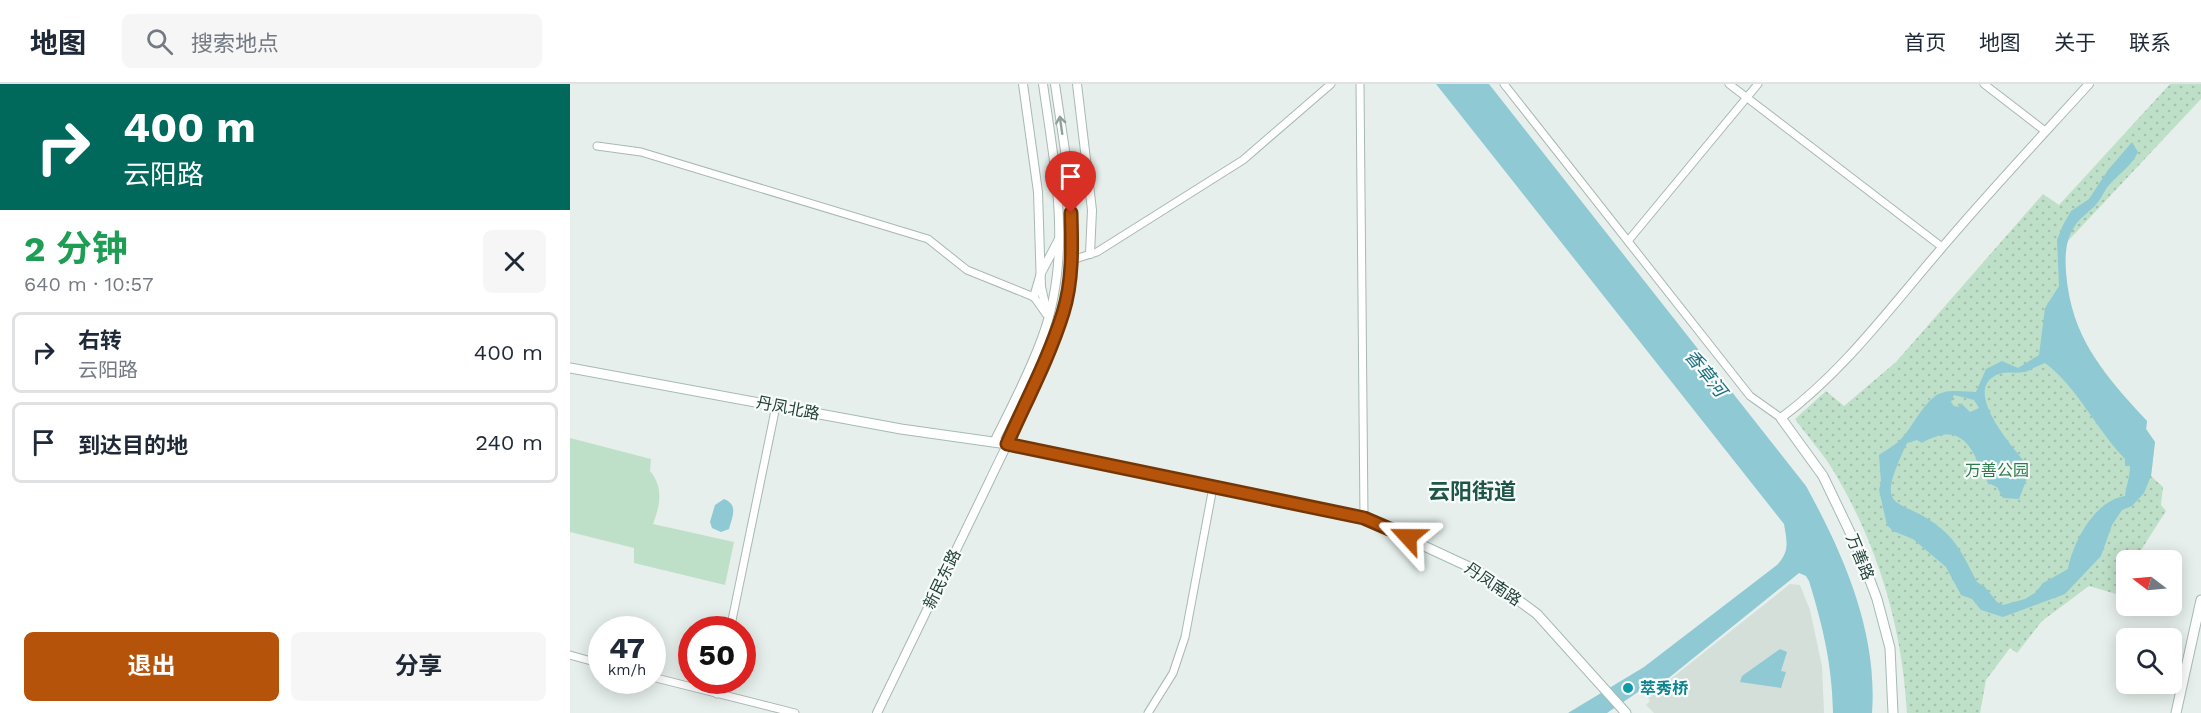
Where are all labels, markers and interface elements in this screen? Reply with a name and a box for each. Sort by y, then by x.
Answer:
search box [122,14,542,68]
icon: search [143,25,176,58]
text: 地图 [30,27,86,60]
text: 首页 [1904,30,1946,55]
text: 地图 [1979,30,2021,55]
text: 关于 [2054,30,2096,55]
text: 联系 [2129,30,2171,55]
text: 搜索地点 [191,31,279,56]
text: 400 m [123,103,256,152]
icon: right [24,108,102,186]
one-way arrow [1056,116,1067,136]
pin [1045,151,1096,213]
text: 云阳路 [123,159,204,191]
icon: arrive [1054,160,1087,193]
text: 2 分钟 [24,228,128,270]
button: close [483,230,546,293]
text: 640 m · 10:57 [24,272,153,296]
text: 右转 [78,328,122,353]
icon: right [27,336,60,369]
text: 400 m [474,340,543,365]
water label: 香草河 [1681,345,1733,403]
text: 云阳路 [78,358,138,382]
street label: 丹凤北路 [755,393,821,423]
icon: arrive [27,426,60,459]
text: 240 m [475,430,543,455]
text: 到达目的地 [78,433,188,458]
park label: 万善公园 [1965,461,2029,480]
district label: 云阳街道 [1428,479,1516,504]
position arrow [1376,505,1440,569]
street label: 万善路 [1842,531,1878,583]
street label: 新民东路 [919,546,965,612]
north arrow [2116,550,2182,616]
map controls [2116,550,2182,694]
street label: 丹凤南路 [1461,558,1525,610]
speed limit sign: 50 [678,616,756,694]
button: search [2116,628,2182,694]
text: 47 [609,630,645,665]
button: 退出 [24,632,279,701]
button: 分享 [291,632,546,701]
text: km/h [608,661,646,679]
place label: 萃秀桥 [1640,679,1689,698]
marker: 萃秀桥 [1621,681,1635,695]

